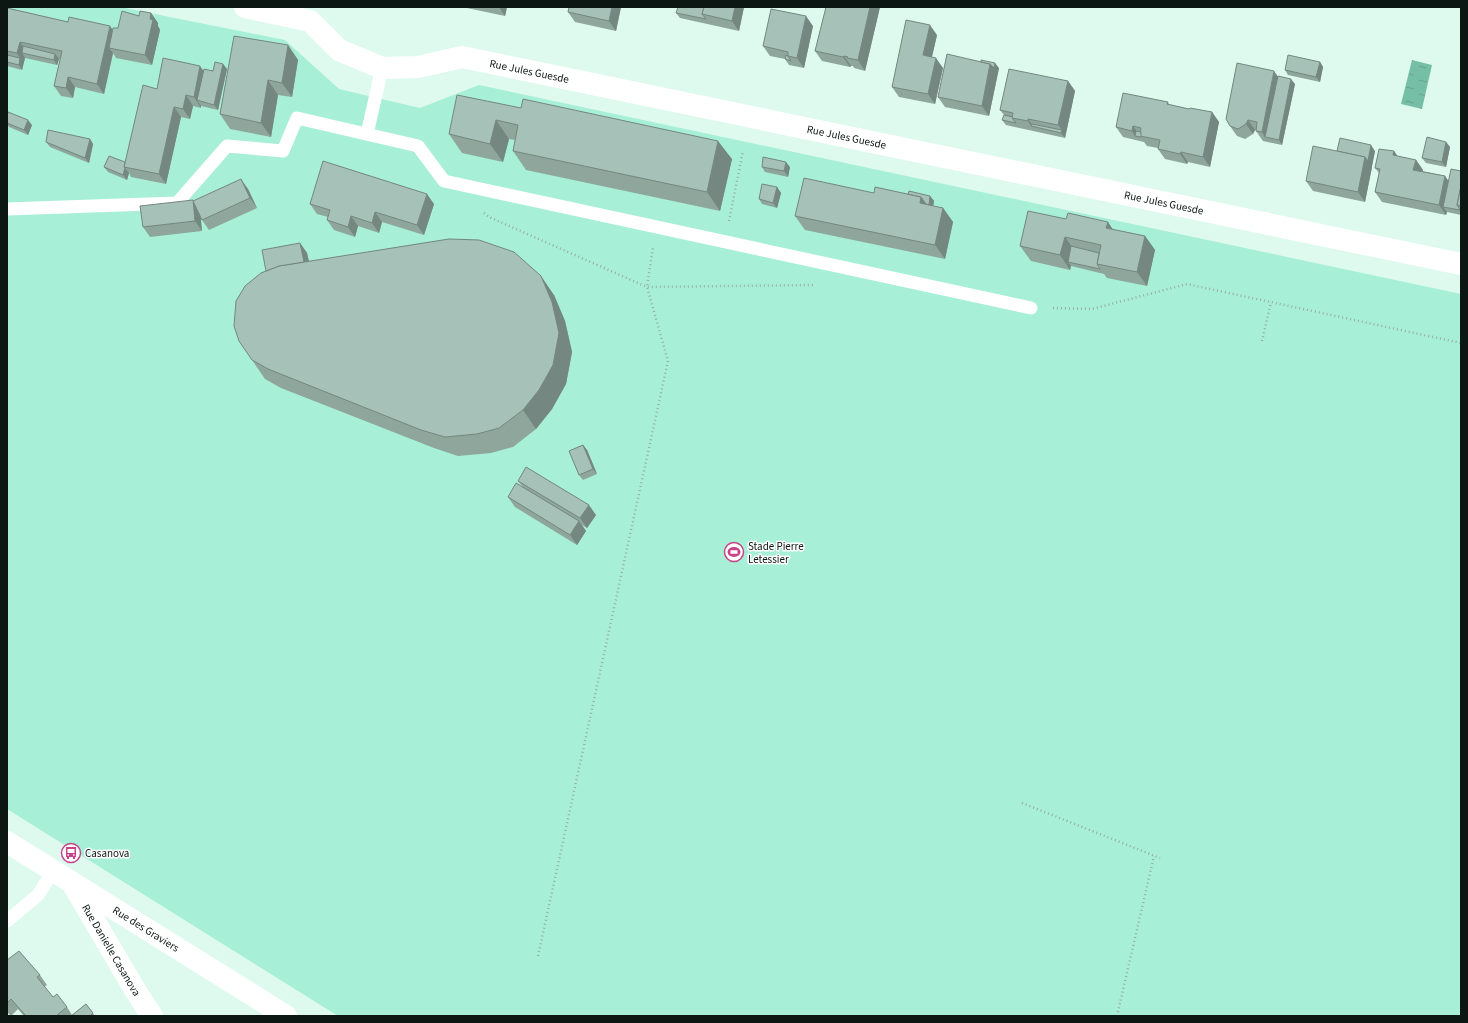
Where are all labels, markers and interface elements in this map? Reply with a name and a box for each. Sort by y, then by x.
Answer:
street label: Rue Jules Guesde [488,56,571,87]
street label: Rue Jules Guesde [805,122,888,153]
street label: Rue Jules Guesde [1123,187,1205,219]
place label: Stade Pierre Letessier [748,539,804,567]
sports icon: Stade Pierre Letessier [723,541,745,563]
bus stop icon: Casanova [60,842,82,864]
place label: Casanova [85,846,129,861]
street label: Rue Danielle Casanova [78,901,144,999]
street label: Rue des Graviers [110,903,182,956]

